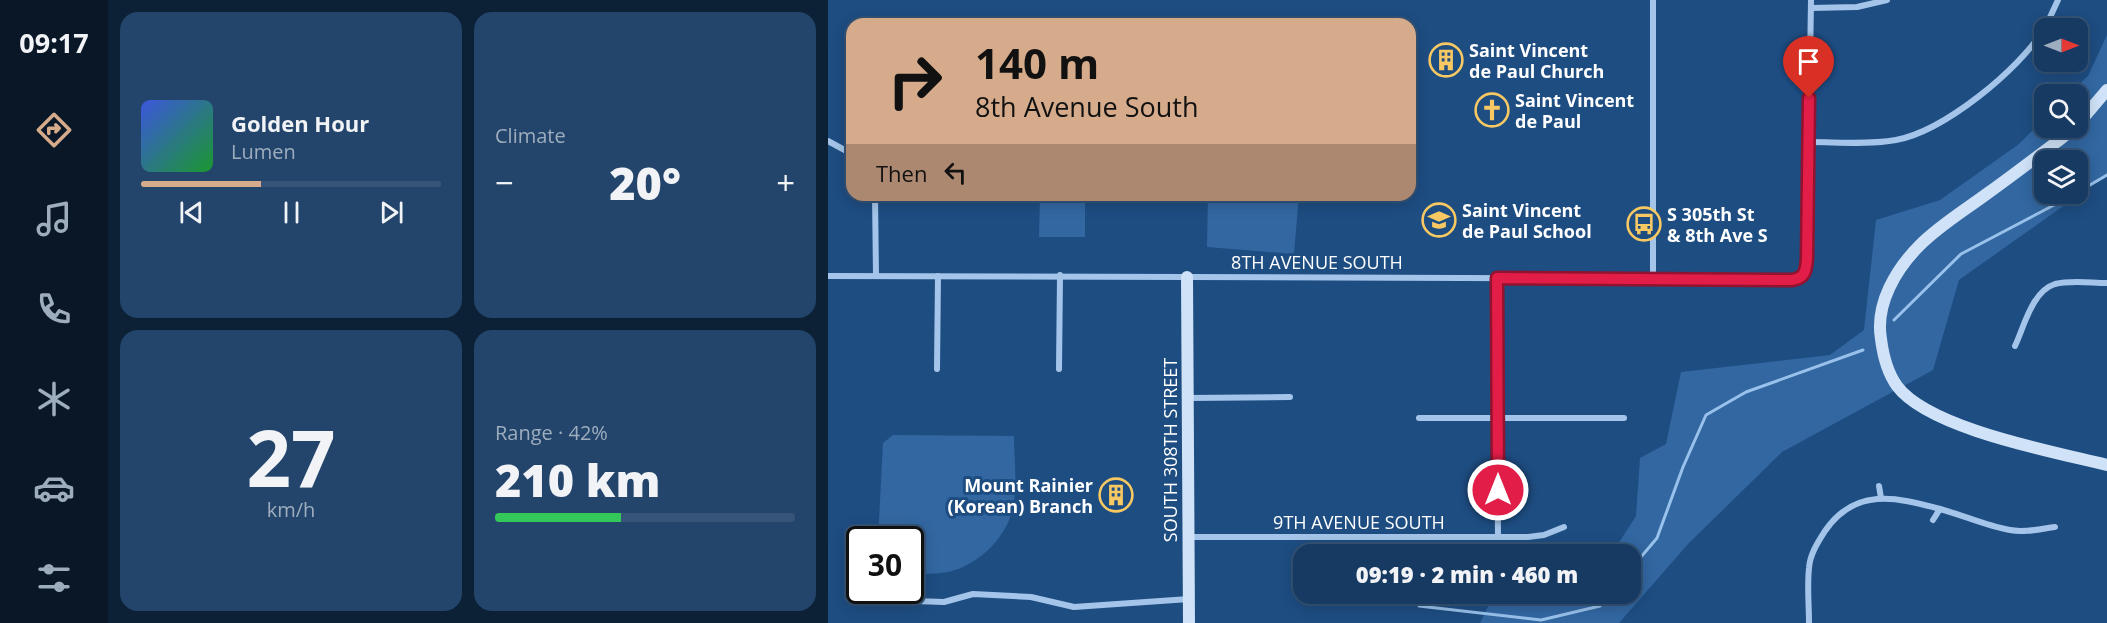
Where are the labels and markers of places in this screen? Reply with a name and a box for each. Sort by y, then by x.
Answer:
pin [1783,36,1834,98]
place label: Saint Vincent de Paul Church [1469,38,1604,83]
building icon: Saint Vincent de Paul Church [1428,42,1464,78]
place label: Saint Vincent de Paul [1515,88,1634,133]
church icon: Saint Vincent de Paul [1474,92,1510,128]
place label: Saint Vincent de Paul School [1462,198,1592,243]
school or university icon: Saint Vincent de Paul School [1421,202,1457,238]
place label: S 305th St & 8th Ave S [1667,202,1768,247]
bus stop icon: S 305th St & 8th Ave S [1626,206,1662,242]
place label: Mount Rainier (Korean) Branch [947,473,1093,518]
building icon: Mount Rainier (Korean) Branch [1098,477,1134,513]

